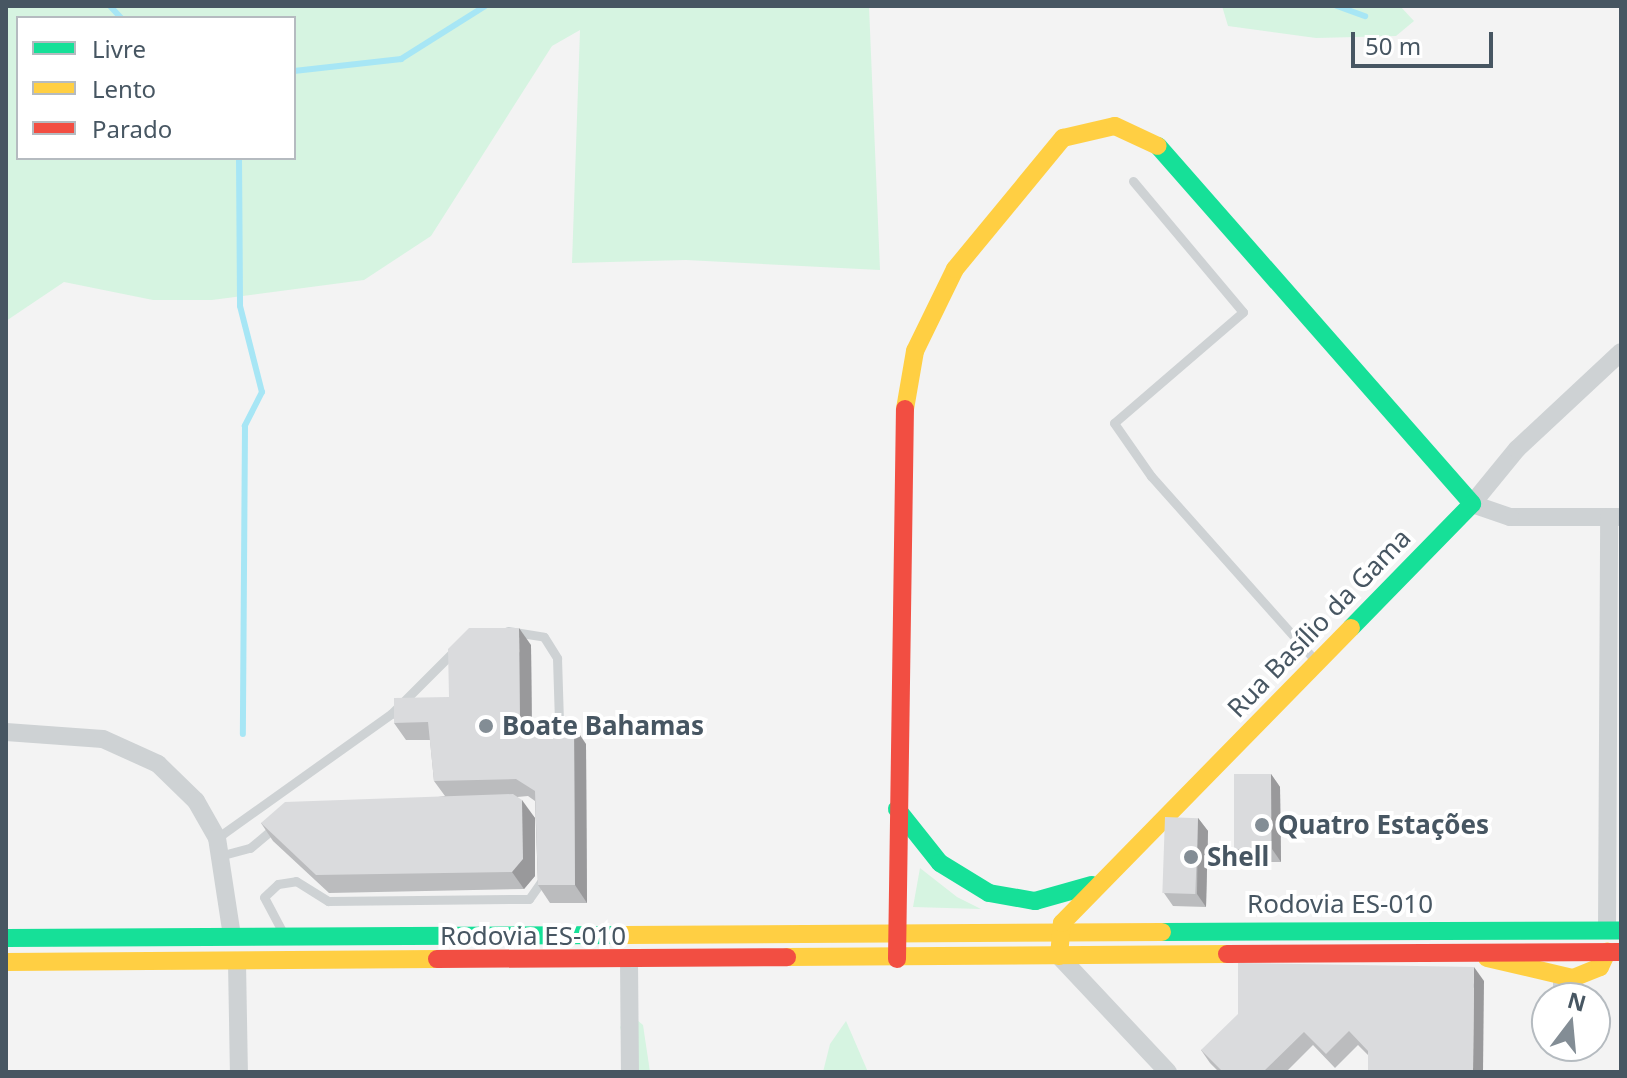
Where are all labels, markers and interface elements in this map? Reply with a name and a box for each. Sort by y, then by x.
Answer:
legend [16,16,296,160]
scale bar [1355,16,1497,66]
text: 50 m [1365,29,1421,62]
text: Livre [92,32,146,65]
text: Lento [92,72,156,105]
text: Parado [92,112,172,145]
street label: Rua Basílio da Gama [1221,522,1417,724]
place label: Boate Bahamas [502,710,704,742]
marker: Boate Bahamas [477,717,495,735]
place label: Quatro Estações [1278,809,1489,841]
marker: Quatro Estações [1253,816,1271,834]
place label: Shell [1207,841,1269,873]
marker: Shell [1182,848,1200,866]
street label: Rodovia ES-010 [1247,888,1433,920]
street label: Rodovia ES-010 [440,920,626,952]
north arrow [1531,982,1611,1062]
text: N [1564,984,1590,1018]

